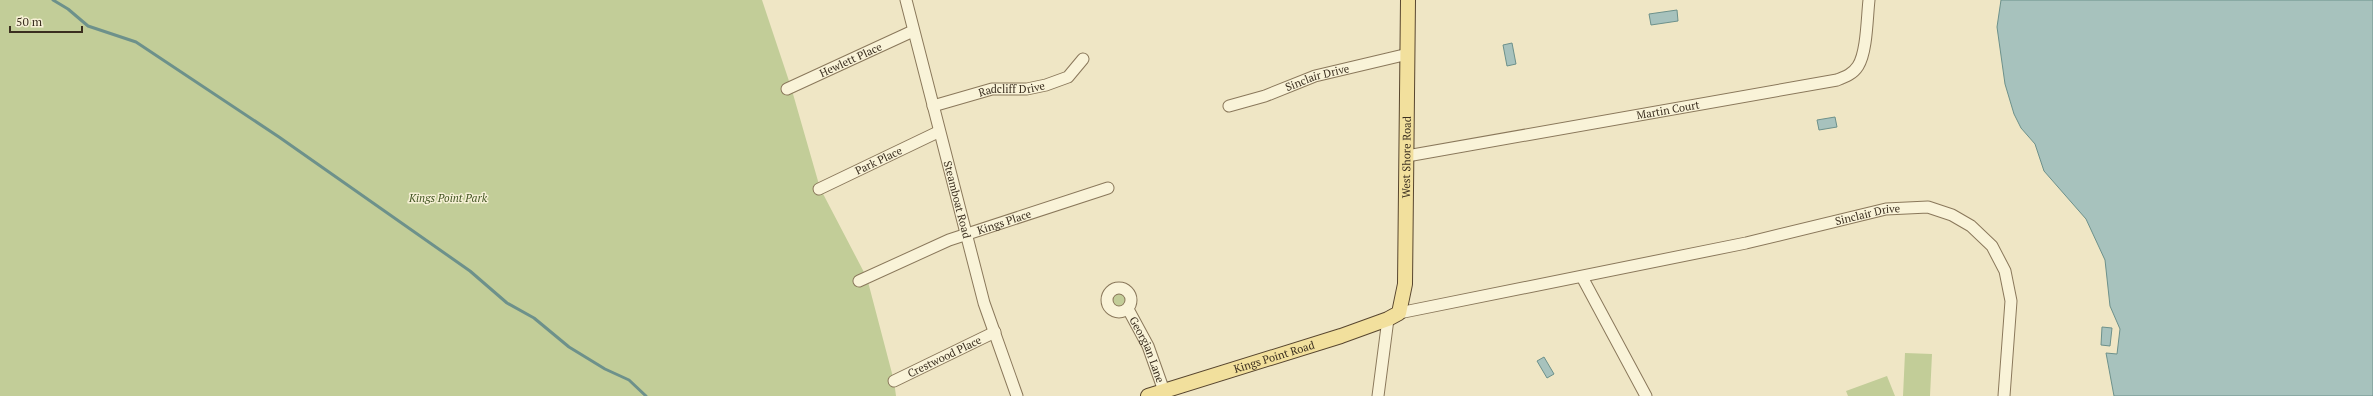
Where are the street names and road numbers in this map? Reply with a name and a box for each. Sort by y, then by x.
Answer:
street label: Hewlett Place [817,39,884,80]
street label: Sinclair Drive [1283,61,1351,94]
street label: Radcliff Drive [977,78,1047,100]
street label: Martin Court [1635,97,1700,122]
street label: West Shore Road [1399,116,1414,198]
street label: Park Place [853,143,905,178]
street label: Steamboat Road [941,159,974,240]
street label: Sinclair Drive [1834,201,1901,228]
street label: Kings Place [975,206,1034,237]
street label: Georgian Lane [1126,314,1168,385]
street label: Crestwood Place [905,332,984,380]
street label: Kings Point Road [1232,338,1316,376]

